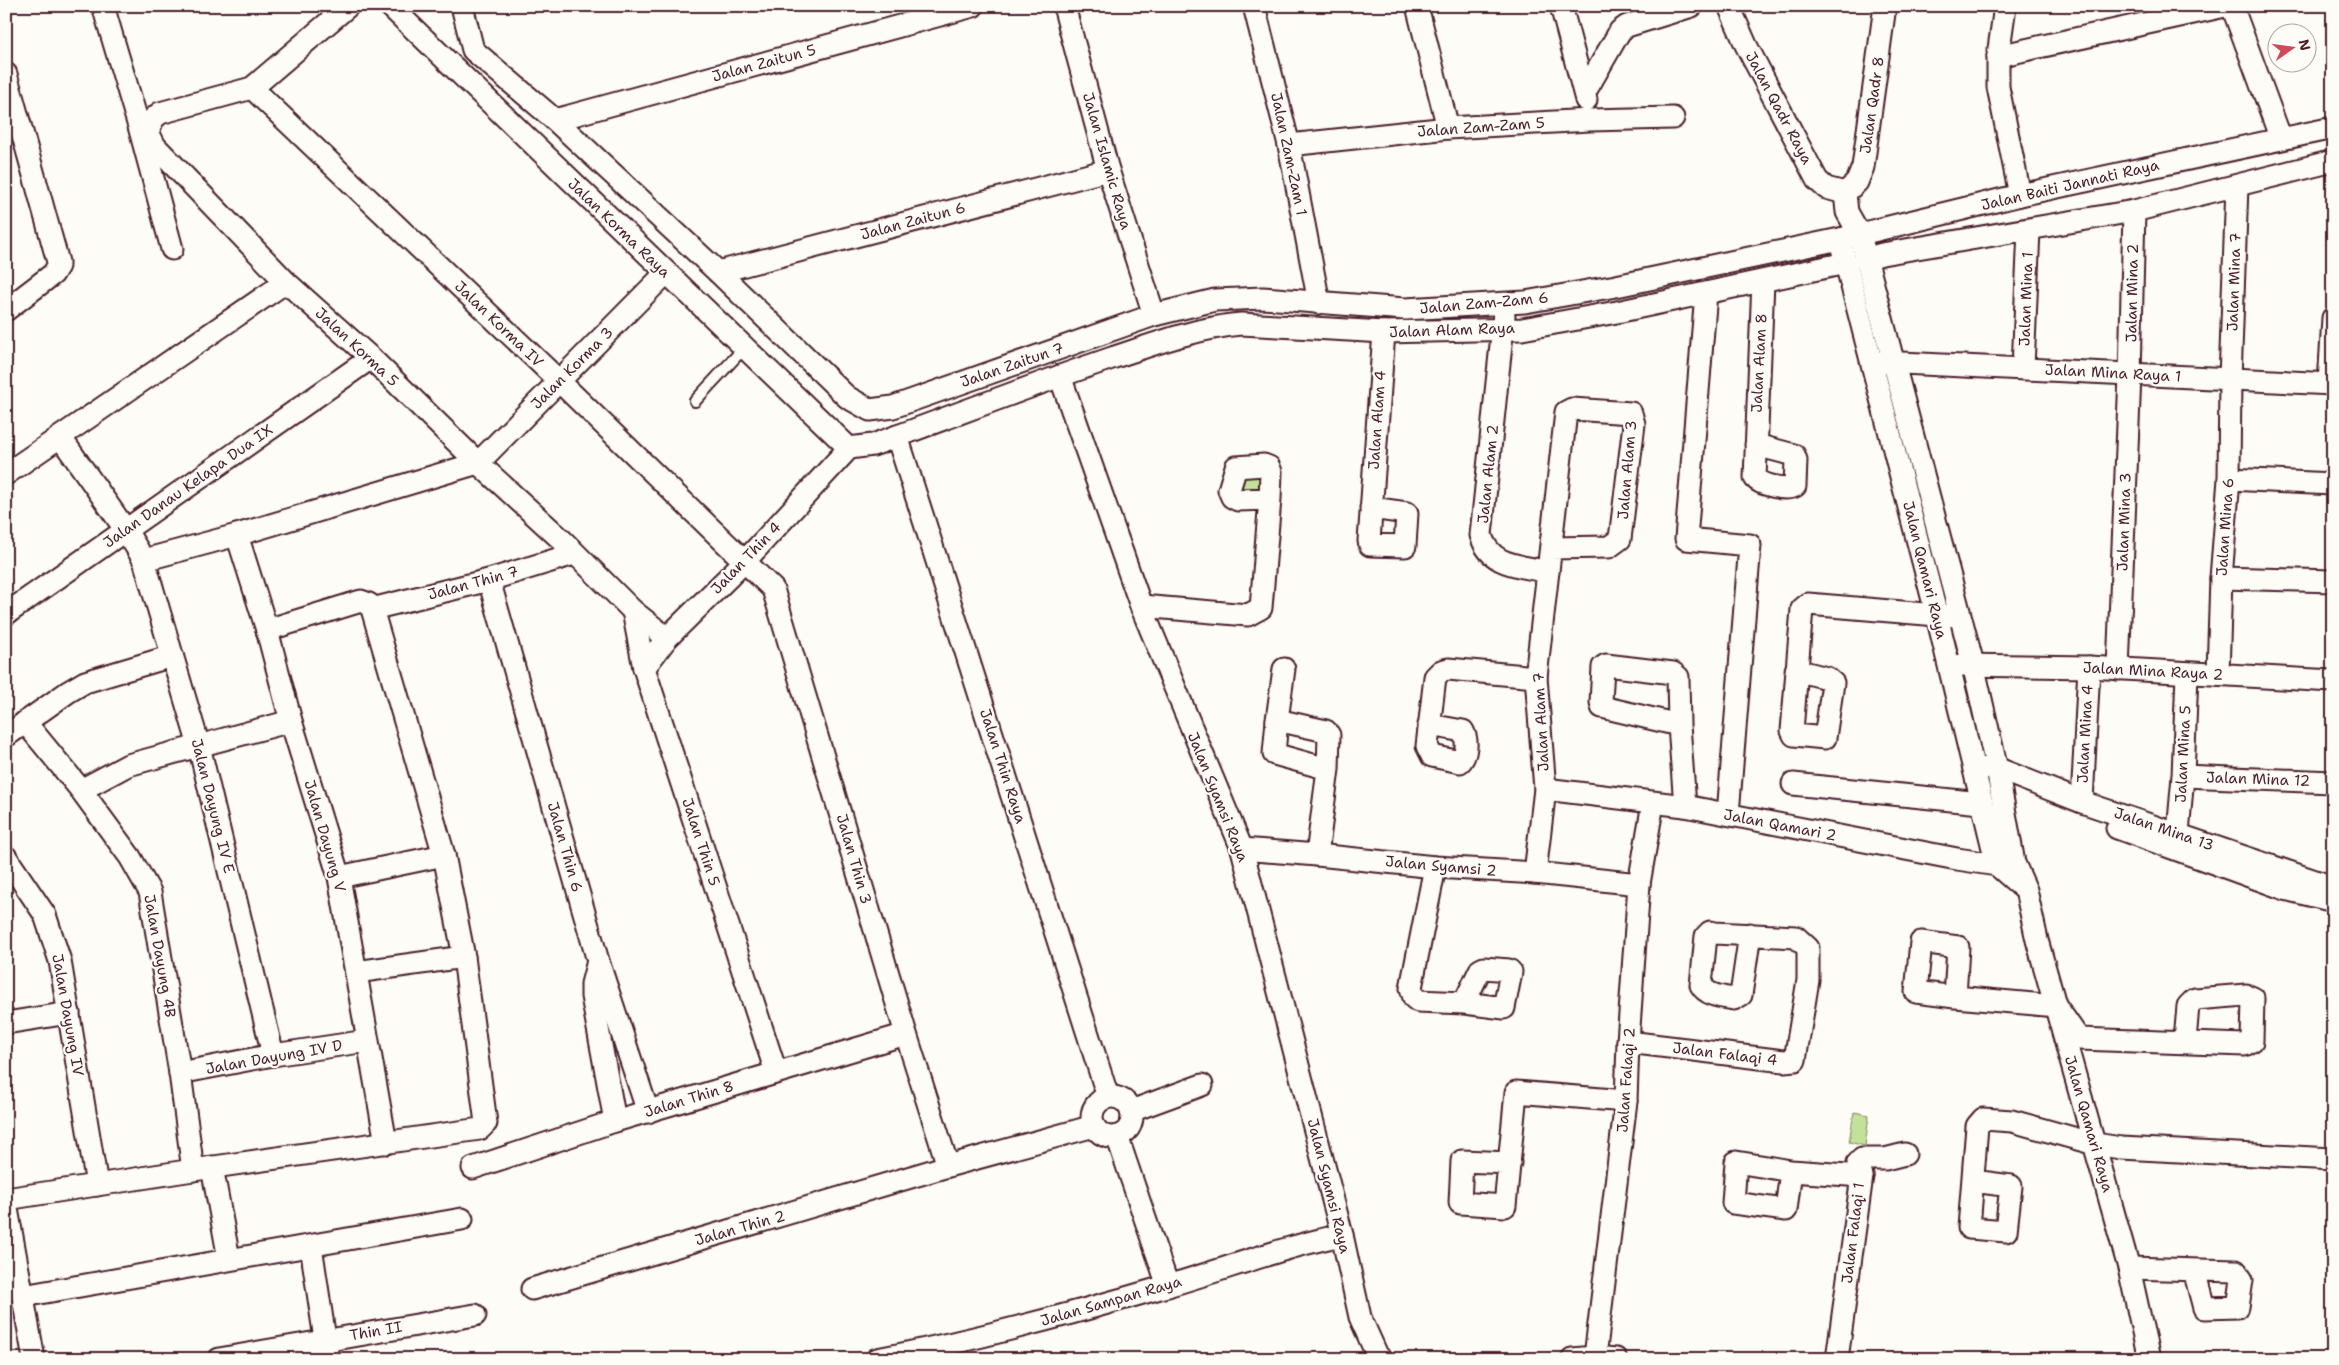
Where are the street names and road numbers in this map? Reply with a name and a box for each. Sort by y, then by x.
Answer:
street label: Jalan Zaitun 5 [710,40,818,86]
street label: Jalan Qadr Raya [1741,48,1817,168]
street label: Jalan Qadr 8 [1855,55,1889,155]
street label: Jalan Islamic Raya [1078,90,1136,232]
street label: Jalan Zam-Zam 1 [1266,91,1312,217]
street label: Jalan Zam-Zam 5 [1416,113,1546,141]
street label: Jalan Baiti Jannati Raya [1979,155,2162,215]
street label: Jalan Korma Raya [563,174,675,283]
street label: Jalan Zaitun 6 [858,197,968,245]
street label: Jalan Mina 7 [2222,232,2246,332]
street label: Jalan Mina 2 [2121,243,2143,343]
street label: Jalan Mina 1 [2014,251,2038,347]
street label: Jalan Korma IV [450,276,548,372]
street label: Jalan Zam-Zam 6 [1419,287,1549,319]
street label: Jalan Korma 5 [311,303,403,391]
street label: Jalan Alam 8 [1746,313,1772,413]
street label: Jalan Alam Raya [1389,318,1516,342]
street label: Jalan Korma 3 [527,323,617,413]
street label: Jalan Zaitun 7 [958,338,1066,392]
street label: Jalan Mina Raya 1 [2044,359,2182,387]
street label: Jalan Alam 4 [1364,370,1390,470]
street label: Jalan Danau Kelapa Dua IX [99,420,277,552]
street label: Jalan Alam 3 [1613,420,1641,520]
street label: Jalan Alam 2 [1473,424,1503,524]
street label: Jalan Mina 3 [2112,472,2136,572]
street label: Jalan Mina 6 [2212,477,2238,577]
street label: Jalan Qamari Raya [1898,499,1952,642]
street label: Jalan Thin 4 [707,518,785,598]
street label: Jalan Thin 7 [426,561,520,605]
street label: Jalan Mina Raya 2 [2082,657,2224,685]
street label: Jalan Alam 7 [1528,672,1554,772]
street label: Jalan Mina 4 [2072,684,2098,784]
street label: Jalan Mina 5 [2170,705,2196,803]
street label: Jalan Thin Raya [975,706,1031,826]
street label: Jalan Syamsi Raya [1183,729,1253,865]
street label: Jalan Dayung IV E [187,737,239,875]
street label: Jalan Mina 12 [2206,767,2310,791]
street label: Jalan Dayung V [299,778,351,894]
street label: Jalan Thin 5 [677,795,725,889]
street label: Jalan Thin 6 [543,800,587,894]
street label: Jalan Mina 13 [2111,803,2217,855]
street label: Jalan Qamari 2 [1722,804,1838,846]
street label: Jalan Thin 3 [832,812,876,906]
street label: Jalan Syamsi 2 [1384,851,1498,881]
street label: Jalan Dayung 4B [139,893,181,1019]
street label: Jalan Dayung IV [47,952,89,1078]
street label: Jalan Falaqi 2 [1612,1027,1640,1133]
street label: Jalan Dayung IV D [204,1035,344,1079]
street label: Jalan Falaqi 4 [1671,1038,1779,1070]
street label: Jalan Qamari Raya [2060,1053,2118,1195]
street label: Jalan Thin 8 [642,1076,736,1122]
street label: Jalan Syamsi Raya [1303,1116,1356,1256]
street label: Jalan Falaqi 1 [1837,1181,1869,1285]
street label: Jalan Thin 2 [693,1206,787,1250]
street label: Jalan Sampan Raya [1038,1271,1184,1331]
street label: Thin II [348,1317,404,1345]

